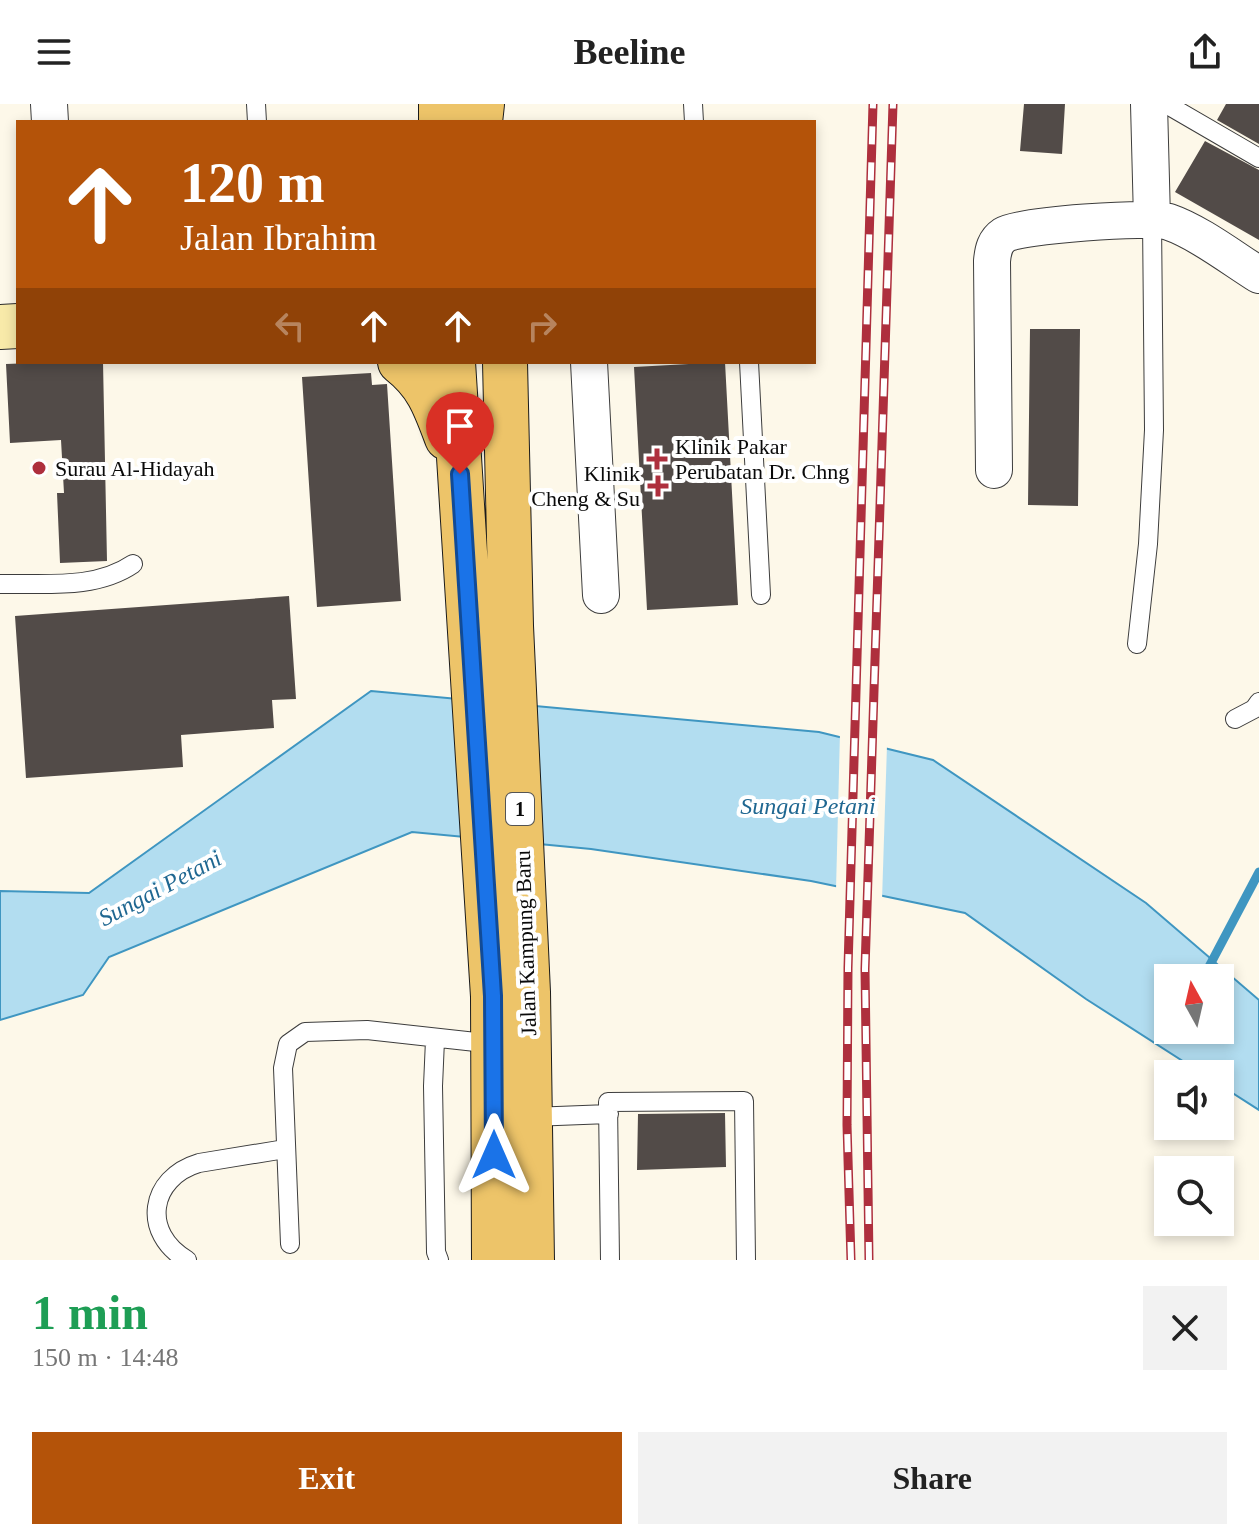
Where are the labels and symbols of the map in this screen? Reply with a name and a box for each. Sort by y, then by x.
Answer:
pin [426,392,494,474]
place label: Klinik Pakar Perubatan Dr. Chng [675,434,849,484]
marker: Klinik Pakar Perubatan Dr. Chng [646,448,668,470]
place label: Surau Al-Hidayah [55,456,214,481]
marker: Surau Al-Hidayah [30,459,48,477]
place label: Klinik Cheng & Su [531,461,640,511]
marker: Klinik Cheng & Su [647,475,669,497]
road number: 1 [506,793,534,825]
water label: Sungai Petani [740,793,876,819]
water label: Sungai Petani [94,845,226,931]
street label: Jalan Kampung Baru [510,850,541,1036]
north arrow [1154,964,1234,1044]
position arrow [452,1113,536,1197]

